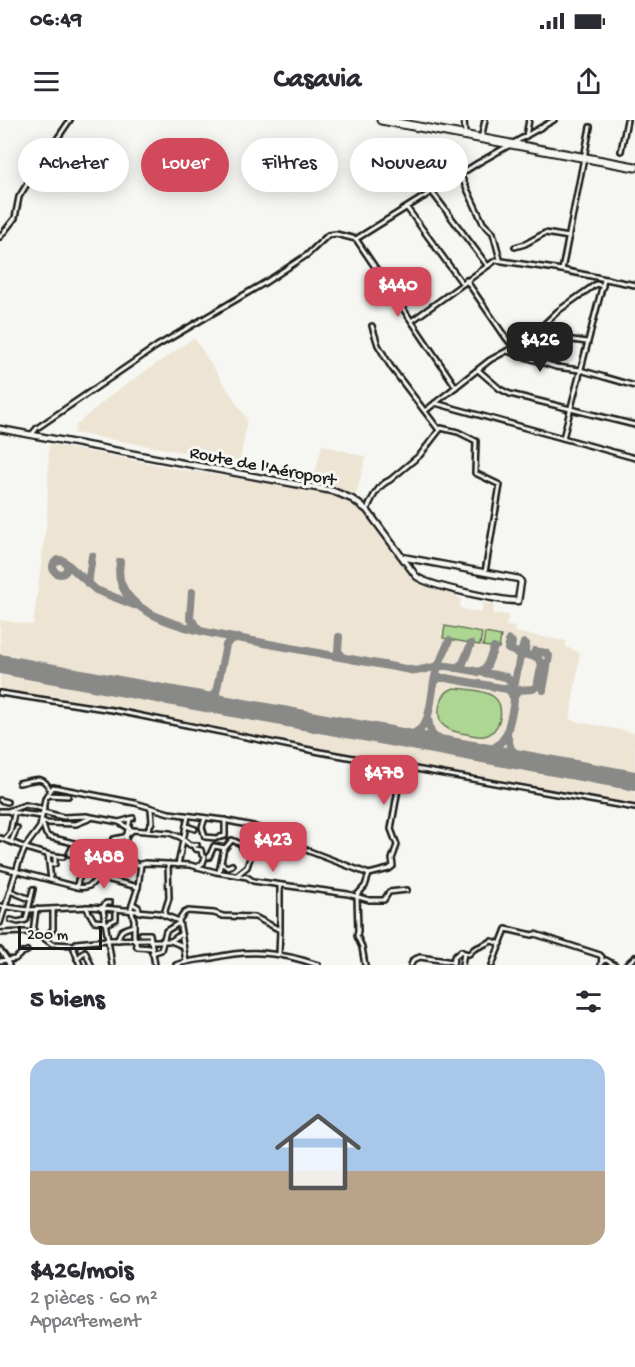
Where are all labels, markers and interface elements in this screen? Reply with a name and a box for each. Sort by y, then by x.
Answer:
text: 06:49 [30,8,82,34]
icon: menu [30,65,63,98]
text: Casavia [274,65,361,97]
icon: share [572,65,605,98]
chip: Acheter [18,138,129,192]
chip: Louer [141,138,229,192]
chip: Filtres [241,138,338,192]
chip: Nouveau [350,138,468,192]
pin: $440 [362,267,434,318]
text: $440 [378,275,418,298]
pin: $426 [504,322,576,373]
text: $426 [521,330,559,353]
street label: Route de l'Aéroport [188,443,339,492]
pin: $478 [348,755,420,806]
text: $478 [364,763,404,786]
pin: $423 [237,822,309,873]
text: $423 [254,830,292,853]
pin: $488 [68,839,140,890]
text: $488 [84,847,124,870]
scale bar [18,923,102,950]
text: 200 m [27,927,68,946]
icon: filters [572,985,605,1018]
text: 5 biens [30,986,105,1017]
icon: home [264,1098,372,1206]
text: $426/mois [30,1257,133,1288]
text: 2 pièces · 60 m² [30,1288,158,1311]
text: Appartement [30,1311,140,1334]

